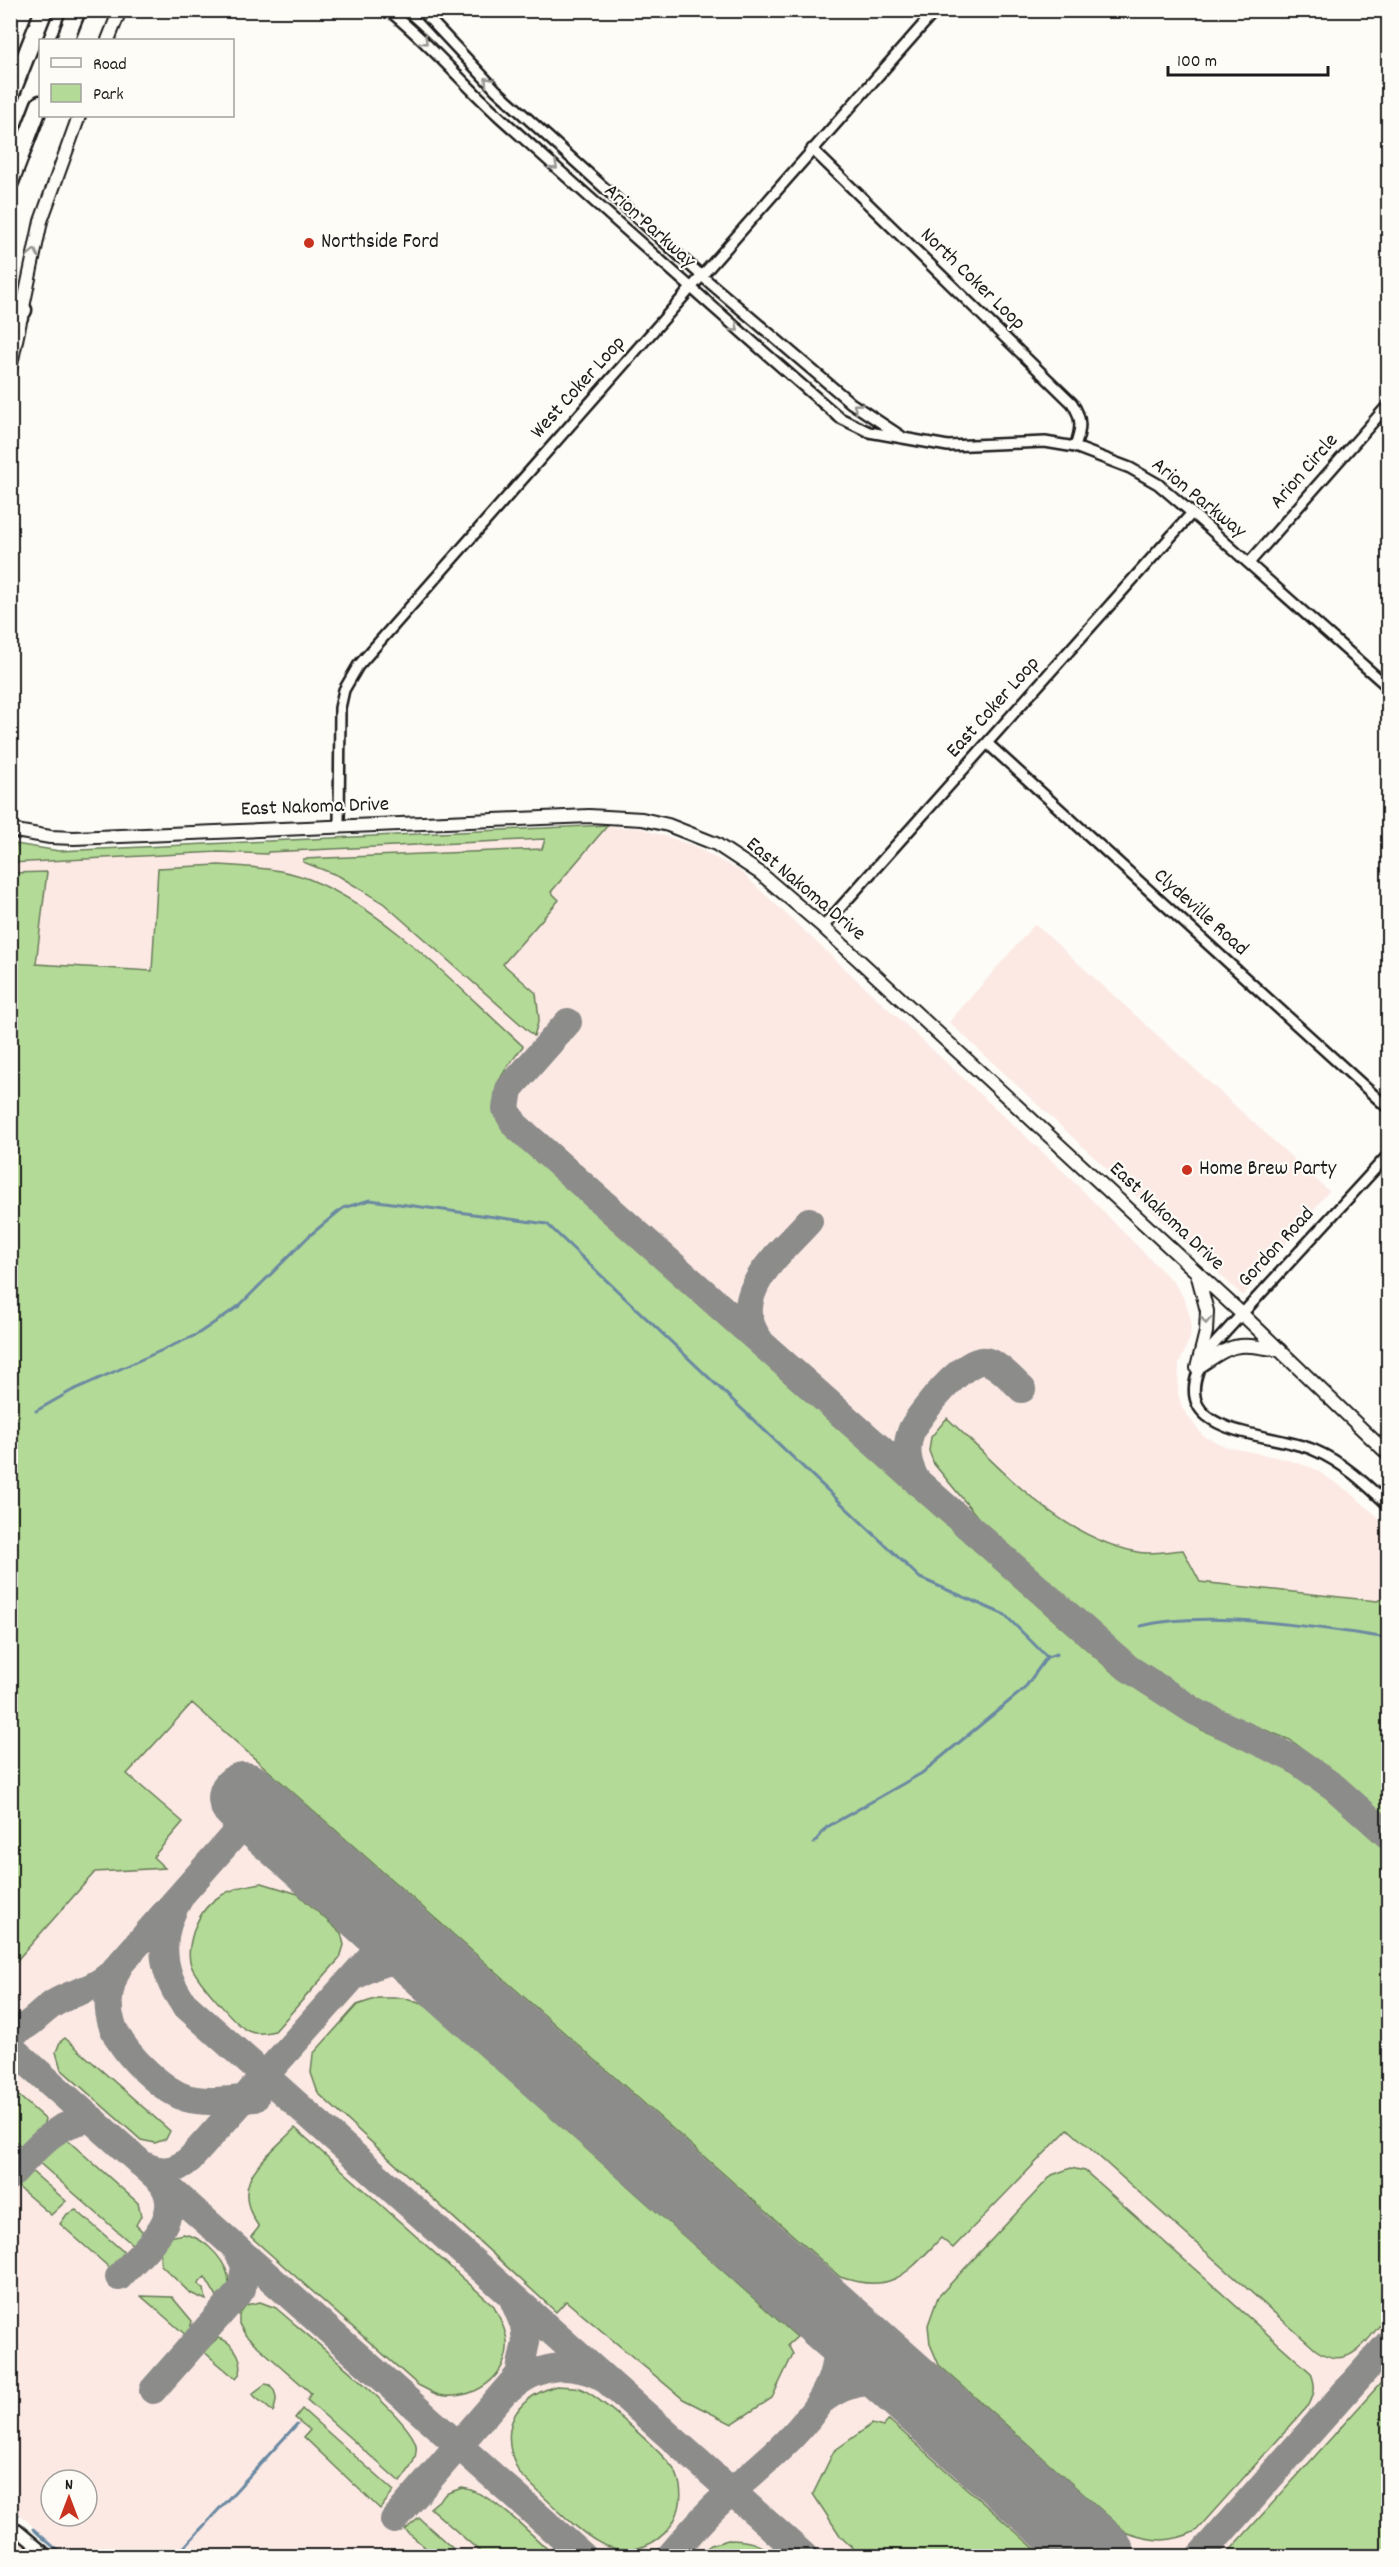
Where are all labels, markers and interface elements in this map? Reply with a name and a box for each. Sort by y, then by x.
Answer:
one-way arrow [417,34,427,45]
legend [39,39,234,117]
scale bar [1168,39,1328,77]
text: 100 m [1177,50,1217,75]
text: Road [93,53,127,78]
one-way arrow [484,77,495,87]
text: Park [93,83,124,108]
one-way arrow [547,159,557,170]
street label: Arion Parkway [596,178,702,277]
street label: North Coker Loop [912,222,1032,338]
place label: Northside Ford [321,228,439,258]
marker: Northside Ford [302,236,316,250]
one-way arrow [27,248,40,258]
one-way arrow [728,321,739,332]
street label: West Coker Loop [524,330,634,446]
one-way arrow [852,403,863,414]
street label: Arion Circle [1264,428,1346,516]
street label: Arion Parkway [1144,451,1252,547]
street label: East Coker Loop [940,650,1048,766]
street label: East Nakoma Drive [240,790,390,826]
street label: East Nakoma Drive [738,831,872,949]
street label: Clydeville Road [1146,862,1254,964]
street label: East Nakoma Drive [1101,1155,1231,1279]
place label: Home Brew Party [1199,1155,1337,1185]
marker: Home Brew Party [1180,1163,1194,1177]
street label: Gordon Road [1232,1201,1322,1295]
one-way arrow [1200,1316,1213,1325]
north arrow [39,2468,99,2528]
text: N [65,2474,73,2497]

